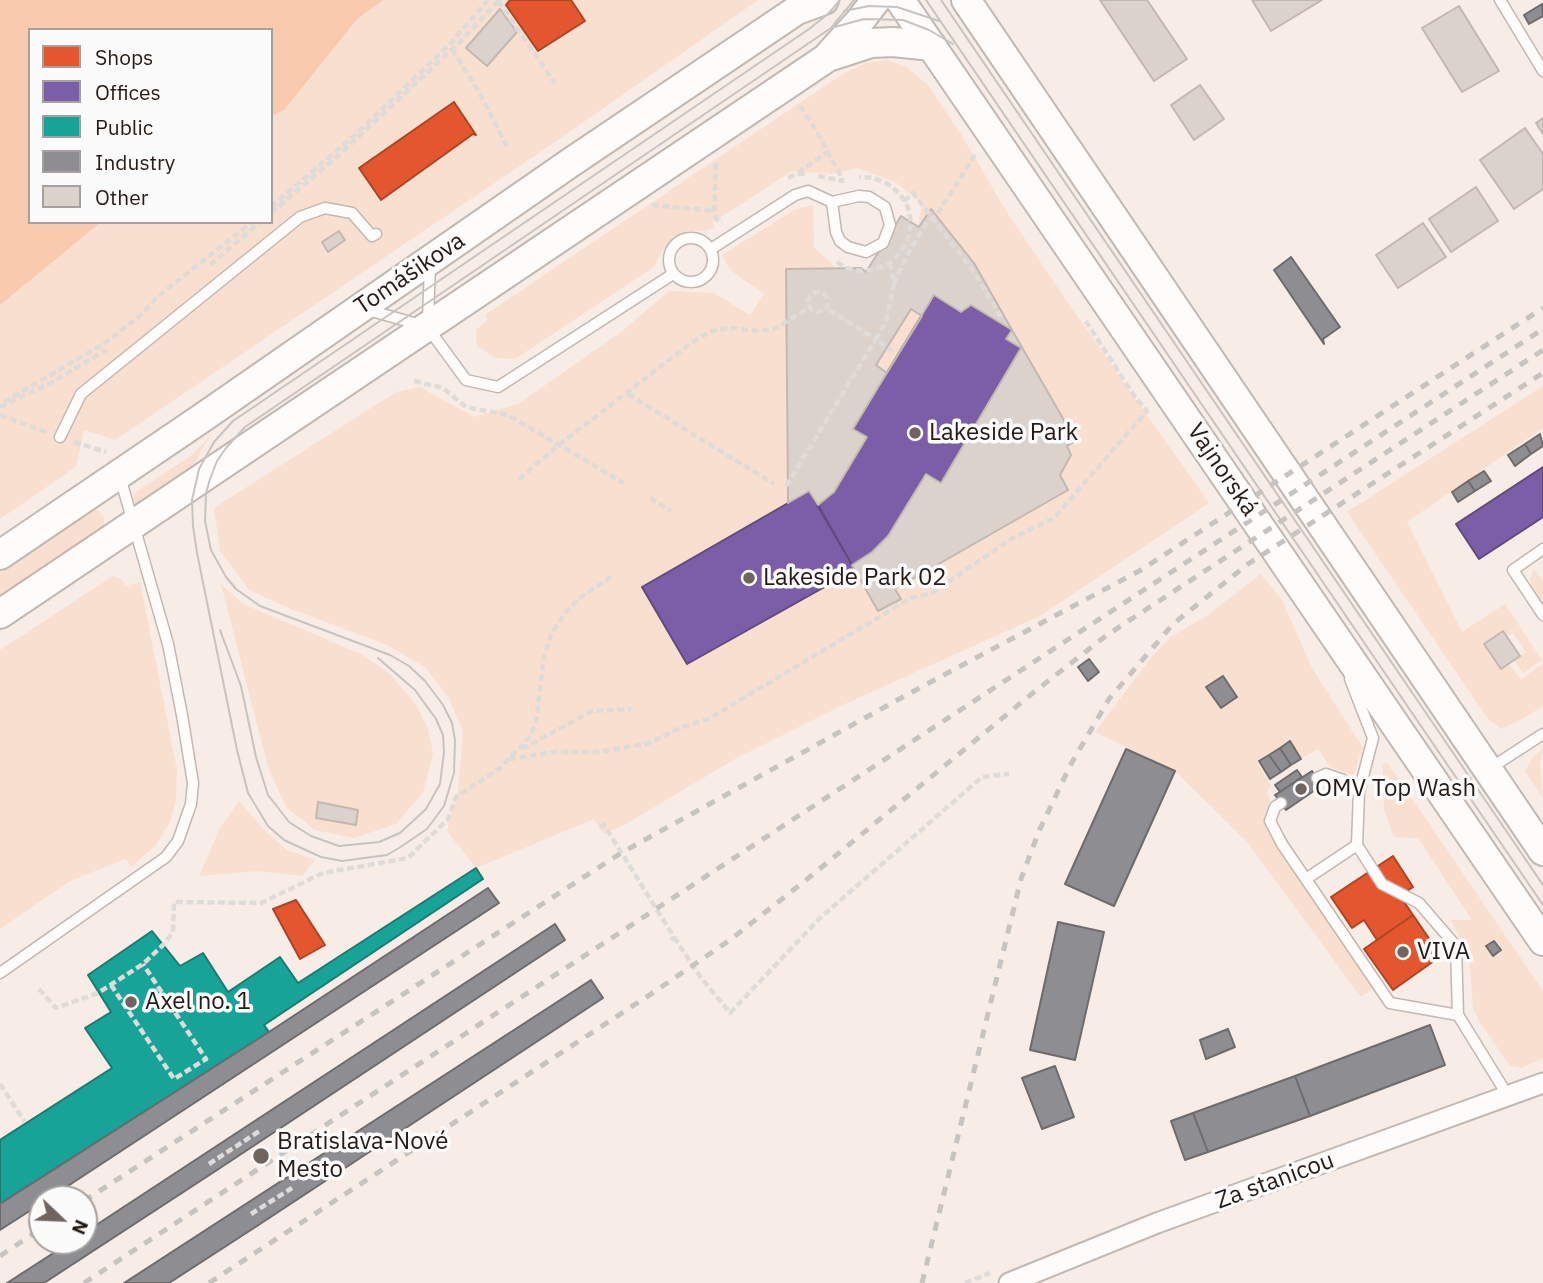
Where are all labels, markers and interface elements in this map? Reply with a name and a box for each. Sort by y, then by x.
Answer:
legend [28,28,273,224]
text: Shops [95,43,153,71]
text: Offices [95,78,161,106]
text: Public [95,113,153,141]
text: Industry [95,148,175,176]
text: Other [95,183,148,211]
street label: Tomášikova [349,227,471,321]
street label: Vajnorská [1181,418,1263,522]
place label: Lakeside Park [929,419,1078,447]
marker: Lakeside Park [907,425,923,441]
place label: Lakeside Park 02 [763,564,947,592]
marker: Lakeside Park 02 [741,570,757,586]
place label: OMV Top Wash [1315,775,1476,803]
marker: OMV Top Wash [1293,781,1309,797]
place label: VIVA [1417,938,1470,966]
marker: VIVA [1395,944,1411,960]
place label: Axel no. 1 [145,988,251,1016]
marker: Axel no. 1 [123,994,139,1010]
place label: Bratislava-Nové Mesto [277,1128,448,1184]
marker: Bratislava-Nové Mesto [251,1146,271,1166]
street label: Za stanicou [1212,1146,1338,1216]
north arrow [28,1185,98,1255]
text: N [67,1216,94,1238]

